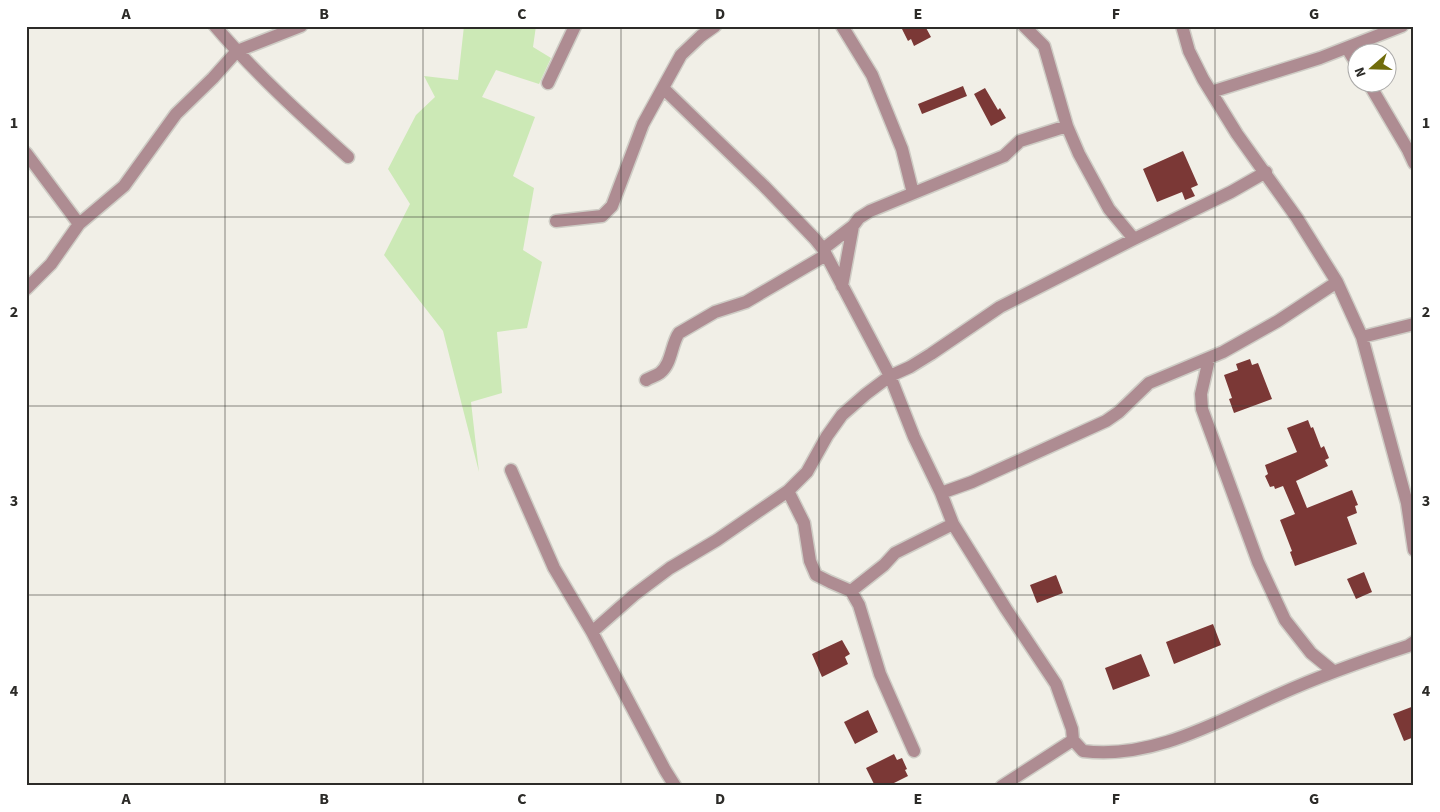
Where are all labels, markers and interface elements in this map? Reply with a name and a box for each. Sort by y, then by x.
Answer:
text: A [120,3,131,25]
text: B [319,3,329,25]
text: C [517,3,527,25]
text: D [715,3,725,25]
text: E [914,3,922,25]
text: F [1112,3,1120,25]
text: G [1309,3,1319,25]
north arrow [1348,42,1398,92]
text: N [1350,64,1372,80]
text: 1 [10,112,18,134]
text: 1 [1422,112,1430,134]
text: 2 [10,301,18,323]
text: 2 [1422,301,1430,323]
text: 3 [10,490,18,512]
text: 3 [1422,490,1430,512]
text: 4 [10,680,19,702]
text: 4 [1422,680,1431,702]
text: A [120,788,131,810]
text: B [319,788,329,810]
text: C [517,788,527,810]
text: D [715,788,725,810]
text: E [914,788,922,810]
text: F [1112,788,1120,810]
text: G [1309,788,1319,810]

